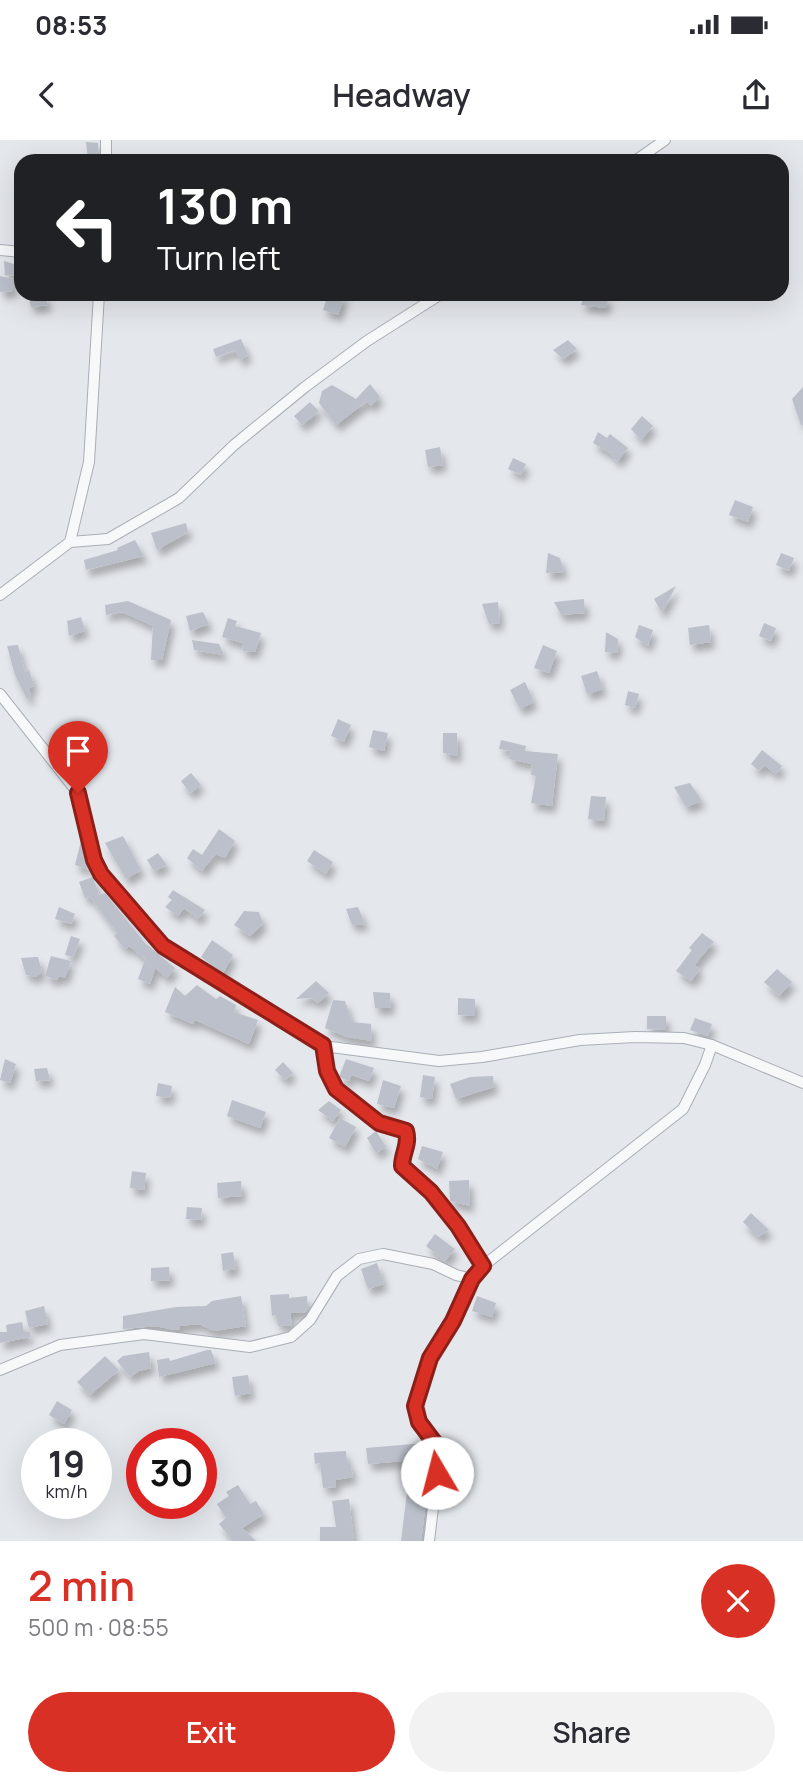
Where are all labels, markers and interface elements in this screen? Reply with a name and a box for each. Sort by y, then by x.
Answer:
text: 08:53 [35,7,107,43]
text: Headway [332,73,471,117]
icon: back [28,76,66,114]
icon: share [737,76,775,114]
text: 130 m [157,172,293,239]
icon: left [42,182,133,273]
text: Turn left [157,236,281,280]
pin [48,721,108,793]
icon: arrive [59,732,97,770]
speed limit sign: 30 [126,1428,217,1519]
position arrow [400,1436,474,1510]
text: 19 [48,1440,85,1488]
text: km/h [46,1479,87,1503]
text: 2 min [28,1556,135,1614]
button: close [701,1564,775,1638]
text: 500 m · 08:55 [28,1611,169,1643]
button: Exit [28,1692,395,1772]
button: Share [409,1692,775,1772]

